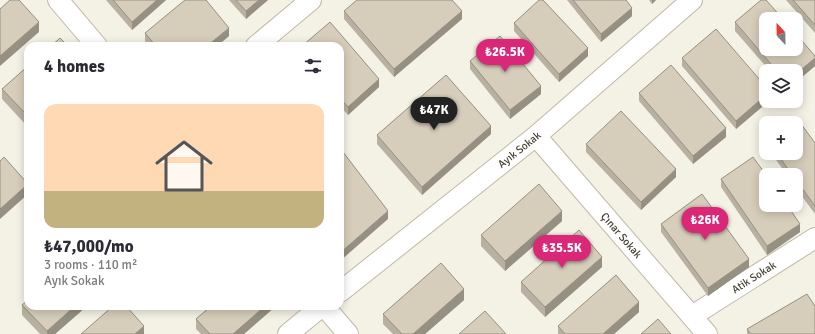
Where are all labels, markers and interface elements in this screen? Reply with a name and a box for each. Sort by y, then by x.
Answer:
north arrow [759,12,803,56]
map controls [759,12,803,212]
pin: ₺26.5K [472,39,538,73]
text: ₺26.5K [485,44,525,60]
icon: filters [302,55,324,77]
text: 4 homes [44,56,105,77]
button: layers [759,64,803,108]
pin: ₺47K [410,97,458,131]
text: ₺47K [419,102,449,118]
button: + [759,116,803,160]
street label: Ayık Sokak [495,128,544,171]
icon: home [148,130,220,202]
button: − [759,168,803,212]
pin: ₺26K [681,207,729,241]
street label: Çınar Sokak [598,210,645,261]
text: ₺26K [690,212,720,228]
pin: ₺35.5K [529,235,595,269]
text: ₺47,000/mo [44,236,134,257]
text: ₺35.5K [542,240,582,256]
text: 3 rooms · 110 m² [44,257,137,273]
street label: Atik Sokak [729,258,779,296]
text: Ayık Sokak [44,273,104,289]

